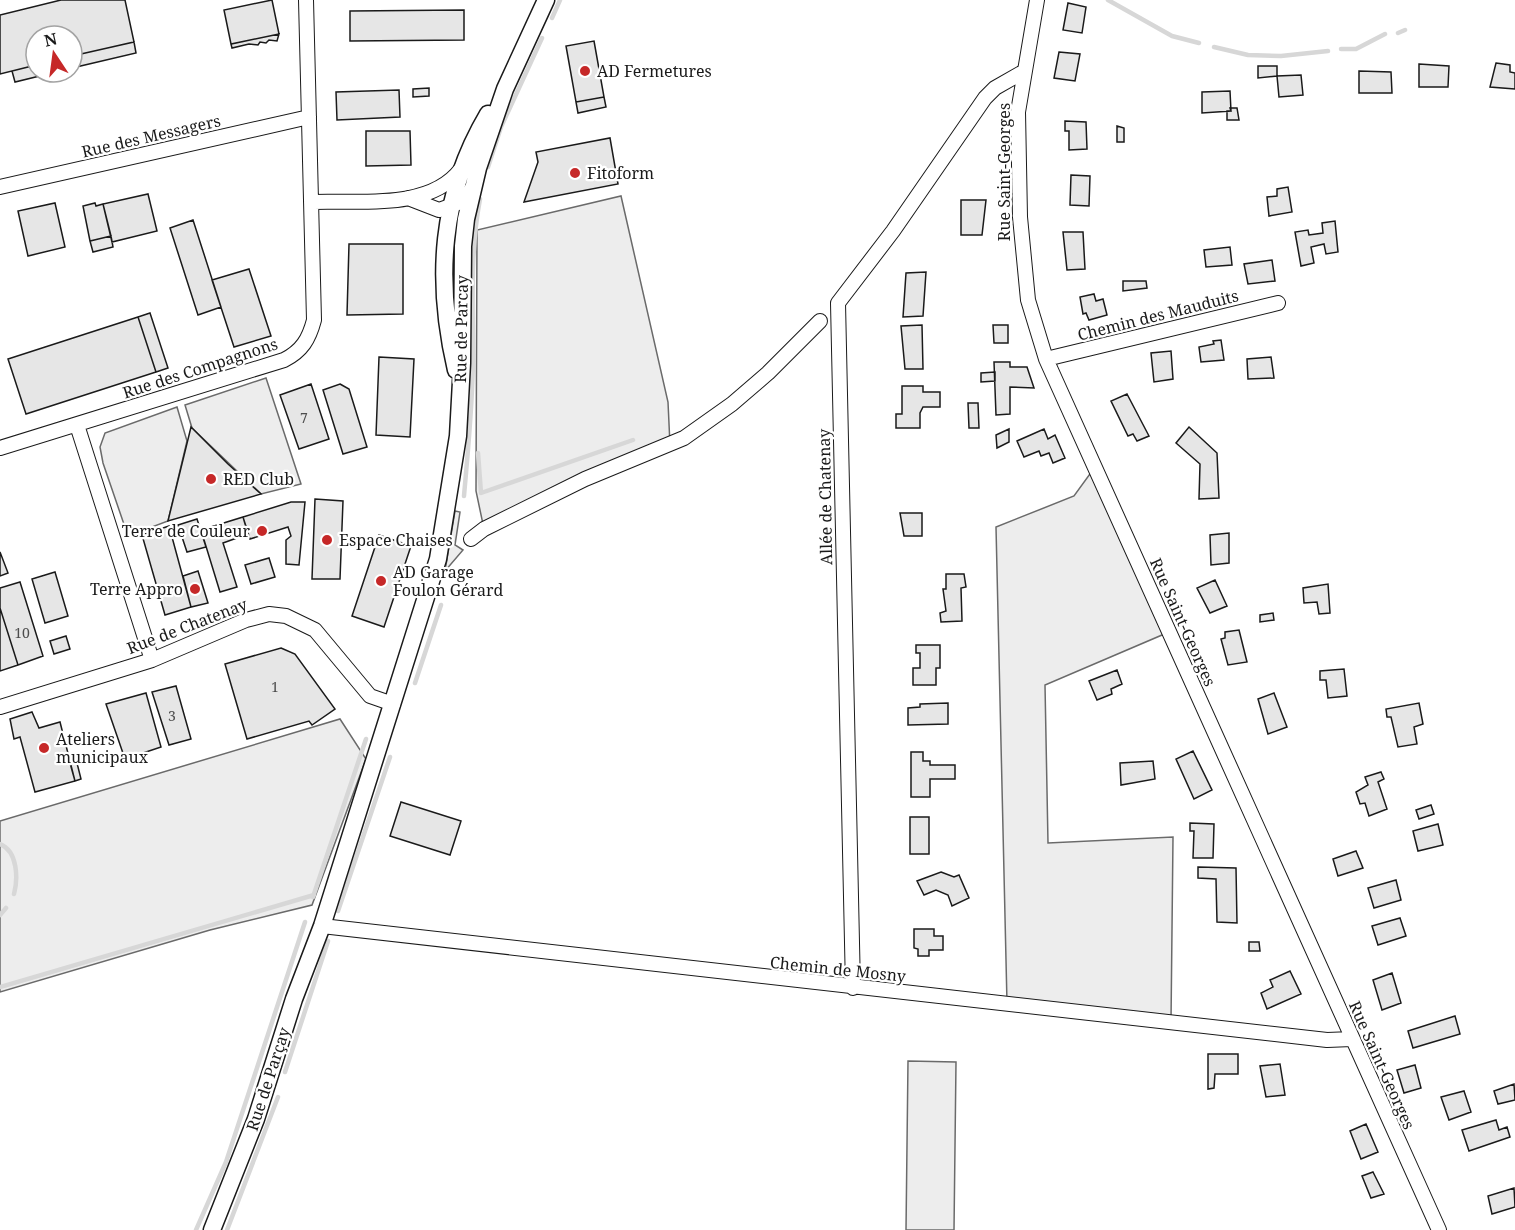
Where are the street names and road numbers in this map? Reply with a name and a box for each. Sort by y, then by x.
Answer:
street label: Rue Saint-Georges [993,103,1015,241]
street label: Rue des Messagers [79,109,223,163]
street label: Rue de Parcay [449,274,473,383]
street label: Chemin des Mauduits [1075,284,1241,346]
street label: Rue des Compagnons [120,333,280,403]
street label: Allée de Chatenay [813,428,837,565]
street label: Rue Saint-Georges [1145,554,1221,690]
street label: Rue de Chatenay [124,593,251,659]
street label: Chemin de Mosny [769,951,908,987]
street label: Rue Saint-Georges [1344,997,1420,1133]
street label: Rue de Parçay [241,1023,295,1134]

